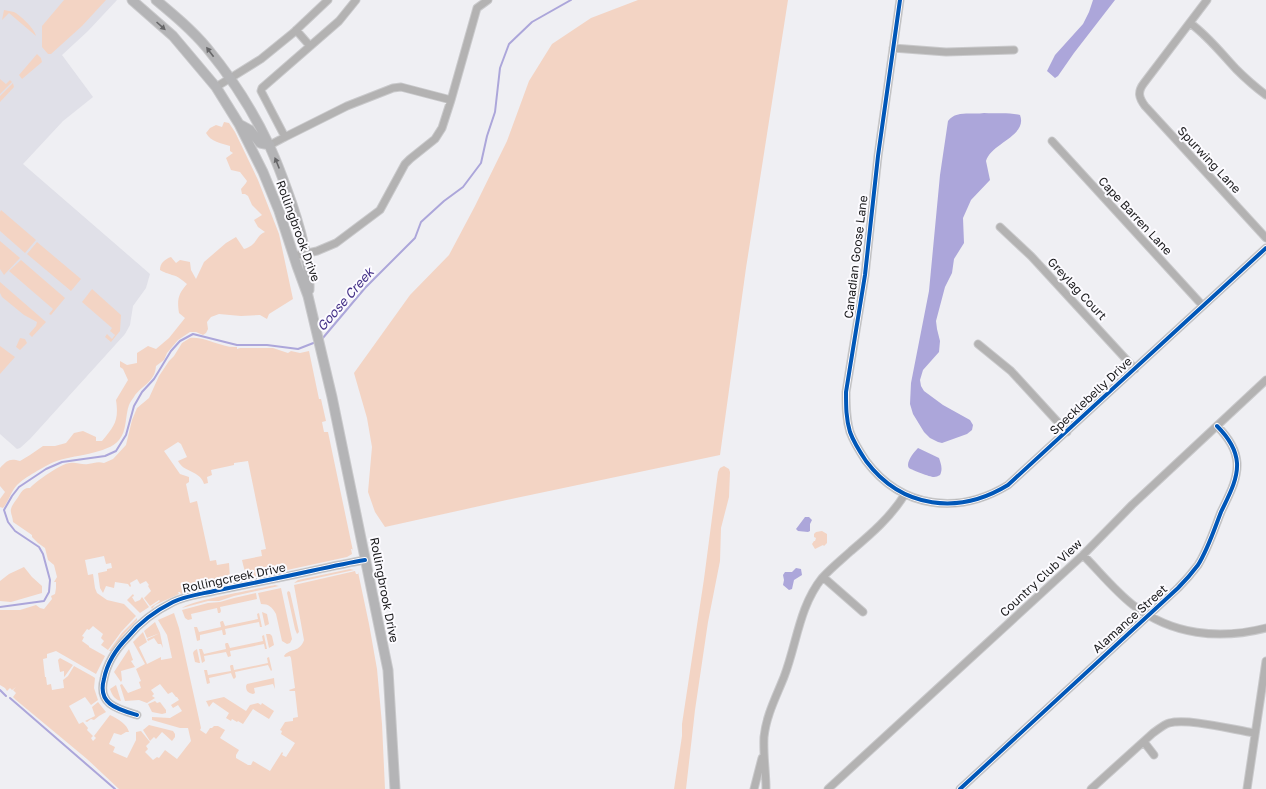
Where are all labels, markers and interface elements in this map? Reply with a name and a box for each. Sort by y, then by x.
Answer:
one-way arrow [156,21,166,30]
one-way arrow [206,47,214,58]
street label: Spurwing Lane [1175,123,1244,196]
one-way arrow [273,157,279,169]
street label: Cape Barren Lane [1095,173,1176,258]
street label: Rollingbrook Drive [273,178,324,284]
street label: Canadian Goose Lane [840,194,871,319]
street label: Greylag Court [1045,254,1110,323]
water label: Goose Creek [313,263,378,334]
street label: Specklebelly Drive [1046,354,1135,438]
street label: Rollingbrook Drive [367,536,402,644]
street label: Country Club View [996,536,1085,620]
street label: Rollingcreek Drive [181,559,287,596]
street label: Alamance Street [1089,581,1170,656]

